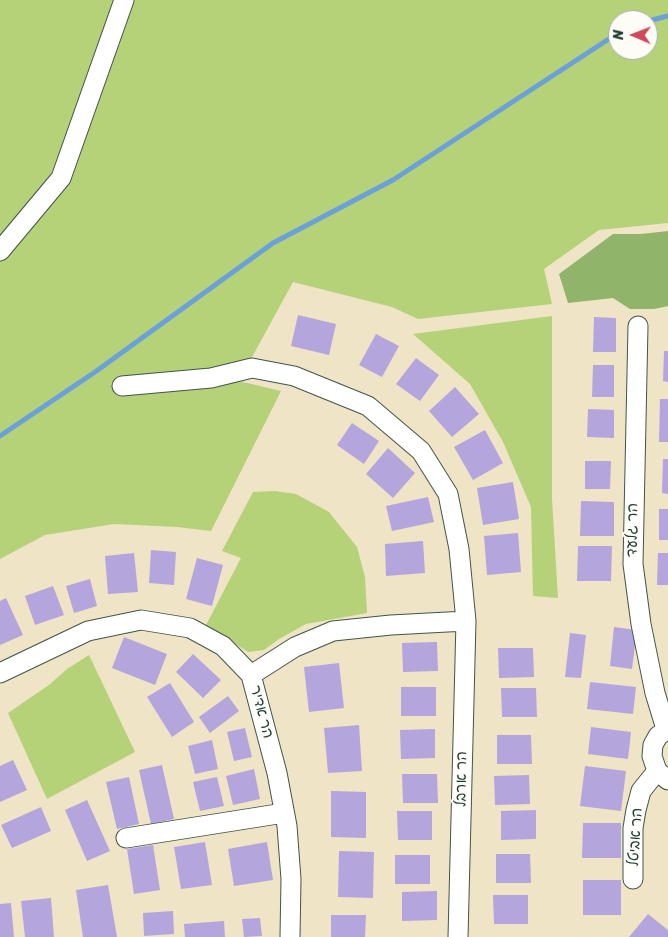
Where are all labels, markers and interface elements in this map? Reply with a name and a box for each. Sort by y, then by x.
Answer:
north arrow [608,10,658,60]
text: N [606,30,631,40]
street label: הר גלעד [624,503,642,557]
street label: הר אדיר [245,684,277,740]
street label: הר ארבל [453,751,471,807]
street label: הר אביטל [625,807,647,867]

